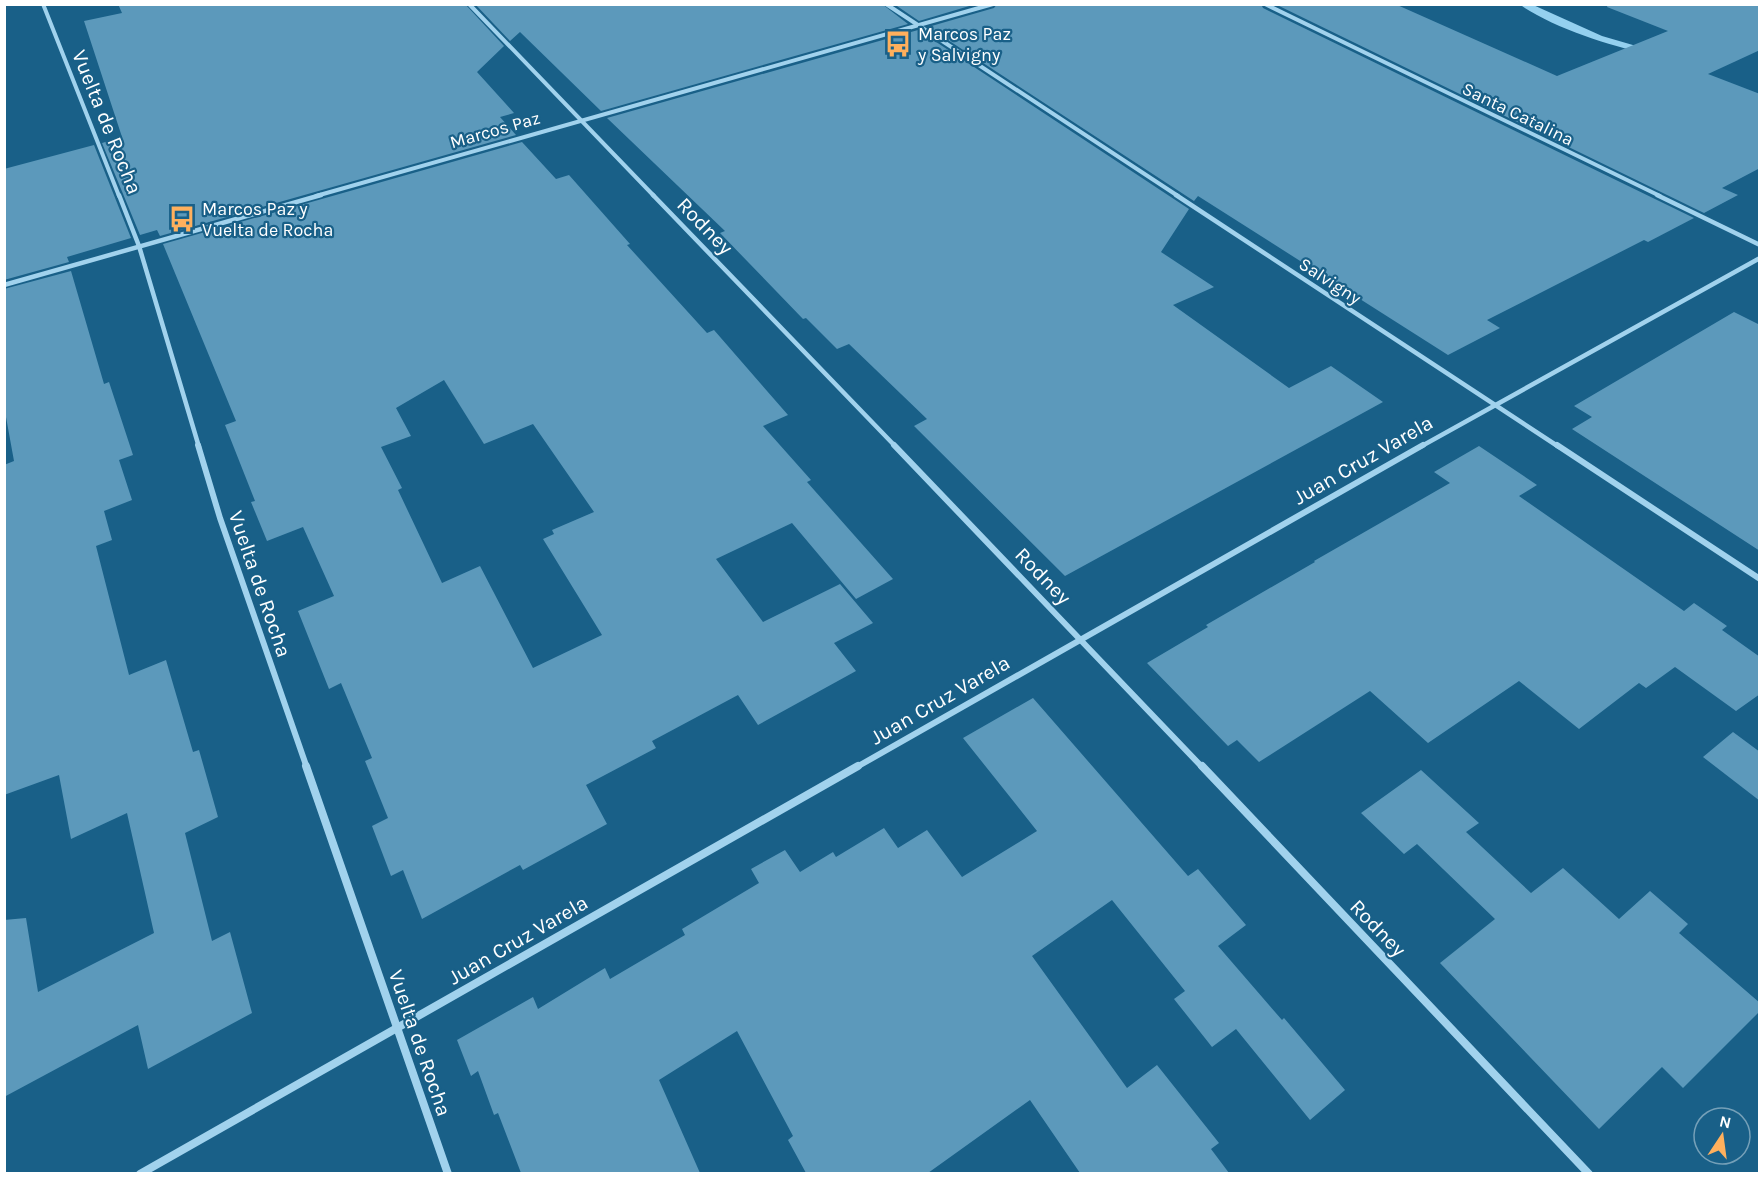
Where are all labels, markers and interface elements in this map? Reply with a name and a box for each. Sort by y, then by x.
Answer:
place label: Marcos Paz y Salvigny [917,23,1011,66]
bus stop icon: Marcos Paz y Salvigny [883,29,913,59]
street label: Vuelta de Rocha [67,46,147,198]
street label: Santa Catalina [1459,78,1577,150]
street label: Marcos Paz [447,107,543,153]
street label: Rodney [672,192,738,260]
place label: Marcos Paz y Vuelta de Rocha [202,198,333,241]
bus stop icon: Marcos Paz y Vuelta de Rocha [167,204,197,234]
street label: Salvigny [1295,253,1366,310]
street label: Juan Cruz Varela [1289,410,1437,510]
street label: Vuelta de Rocha [224,508,296,660]
street label: Rodney [1010,542,1076,610]
street label: Juan Cruz Varela [866,650,1014,750]
street label: Juan Cruz Varela [444,890,592,990]
street label: Rodney [1345,894,1411,962]
street label: Vuelta de Rocha [384,967,456,1119]
north arrow [1692,1106,1752,1166]
text: N [1718,1111,1733,1132]

